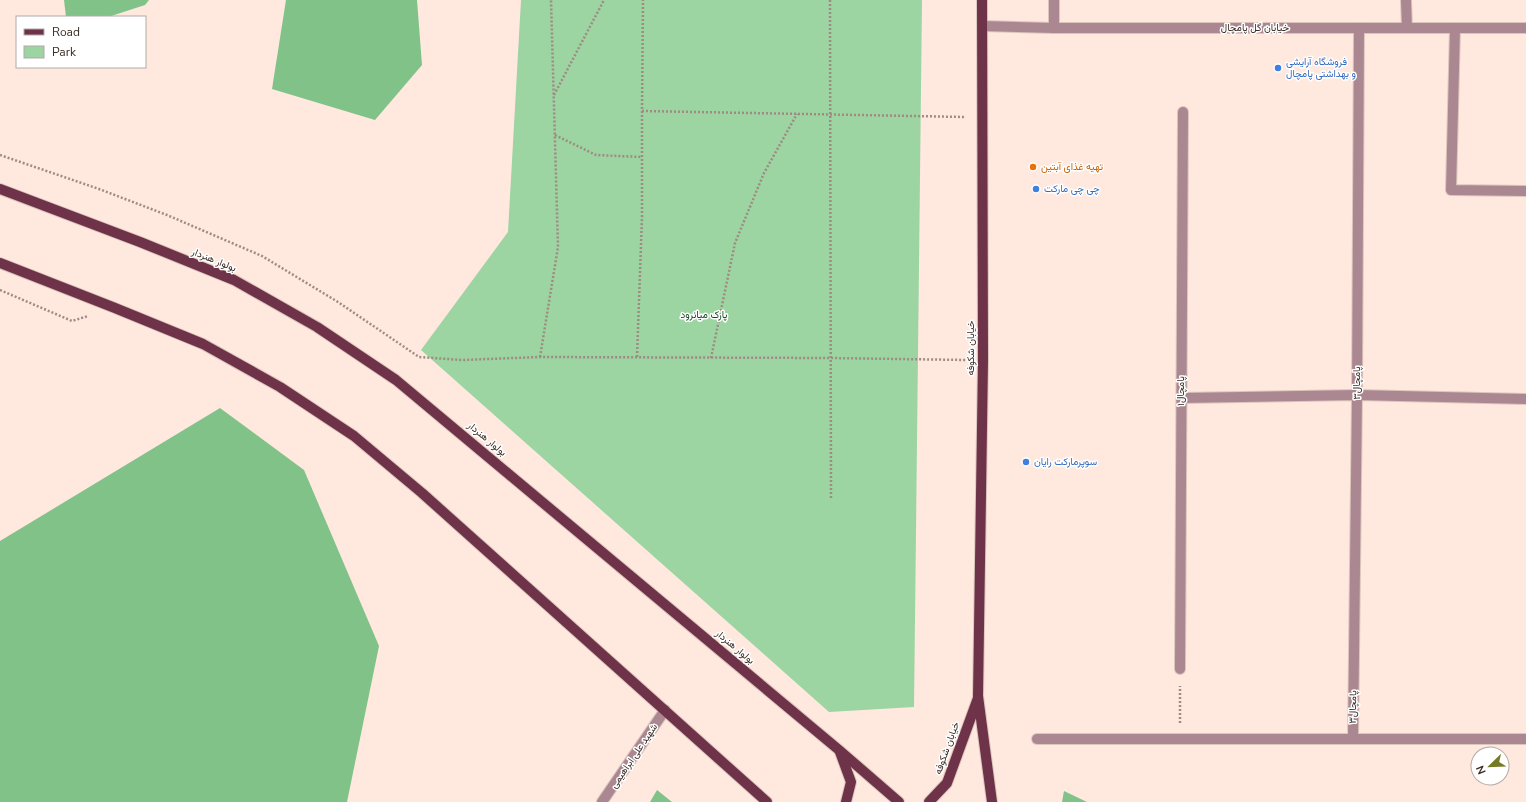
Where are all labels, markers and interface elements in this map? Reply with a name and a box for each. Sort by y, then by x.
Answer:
legend [16,16,146,68]
street label: خیابان گل پامچال [1221,21,1290,35]
text: Road [52,24,80,40]
text: Park [52,44,77,60]
place label: فروشگاه آرایشی و بهداشتی پامچال [1286,55,1356,81]
marker: فروشگاه آرایشی و بهداشتی پامچال [1273,63,1283,73]
place label: تهیه غذای آبتین [1041,160,1103,174]
marker: تهیه غذای آبتین [1028,162,1038,172]
place label: چی چی مارکت [1044,182,1100,196]
marker: چی چی مارکت [1031,184,1041,194]
street label: بولوار هنردار [189,244,238,275]
park label: پارک میانرود [681,308,727,322]
street label: خیابان شکوفه [964,320,978,376]
street label: پامچال۳ [1350,366,1364,400]
street label: پامچال۱ [1174,376,1188,406]
street label: بولوار هنردار [464,418,510,459]
place label: سوپرمارکت رایان [1034,455,1097,469]
marker: سوپرمارکت رایان [1021,457,1031,467]
street label: بولوار هنردار [712,626,758,667]
street label: پامچال۳ [1346,690,1360,724]
street label: خیابان شکوفه [931,719,963,776]
street label: شهید علی ابراهیمی [607,721,661,791]
north arrow [1470,746,1510,786]
text: N [1473,763,1490,776]

